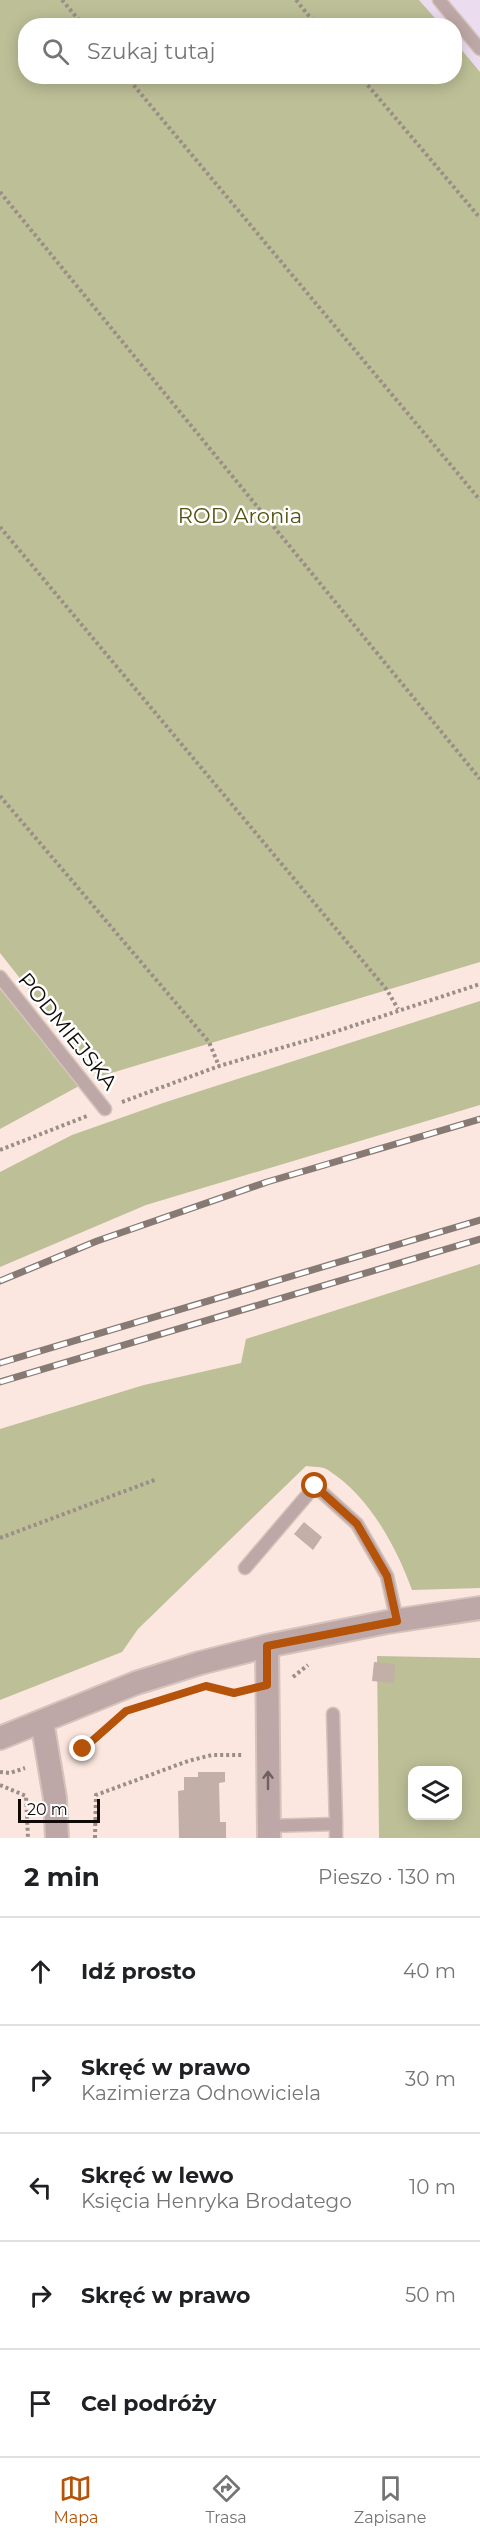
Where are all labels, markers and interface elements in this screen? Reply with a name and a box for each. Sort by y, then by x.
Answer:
search box [18,18,462,84]
icon: search [39,35,72,68]
text: Szukaj tutaj [87,38,215,65]
park label: ROD Aronia [178,503,302,528]
street label: PODMIEJSKA [13,967,123,1095]
route start [301,1472,327,1498]
route end [69,1735,95,1761]
map controls [408,1766,462,1820]
button: layers [408,1766,462,1820]
one-way arrow [262,1770,274,1790]
scale bar [18,1796,100,1824]
text: 20 m [27,1800,68,1819]
text: 2 min [24,1861,100,1893]
text: Pieszo · 130 m [318,1865,456,1889]
icon: ahead [24,1955,57,1988]
text: Idź prosto [81,1958,196,1985]
text: 40 m [403,1959,456,1983]
text: Skręć w prawo [81,2054,250,2081]
icon: right [24,2063,57,2096]
text: 30 m [405,2067,456,2091]
text: Kazimierza Odnowiciela [81,2081,321,2105]
text: Skręć w lewo [81,2162,234,2189]
icon: left [24,2171,57,2204]
text: 10 m [409,2175,456,2199]
text: Księcia Henryka Brodatego [81,2189,352,2213]
icon: right [24,2279,57,2312]
text: Skręć w prawo [81,2282,250,2309]
text: 50 m [405,2283,456,2307]
icon: arrive [24,2387,57,2420]
text: Cel podróży [81,2390,217,2417]
tab: Mapa [53,2472,98,2527]
tab: Trasa [205,2472,247,2527]
tab: Zapisane [354,2472,427,2527]

